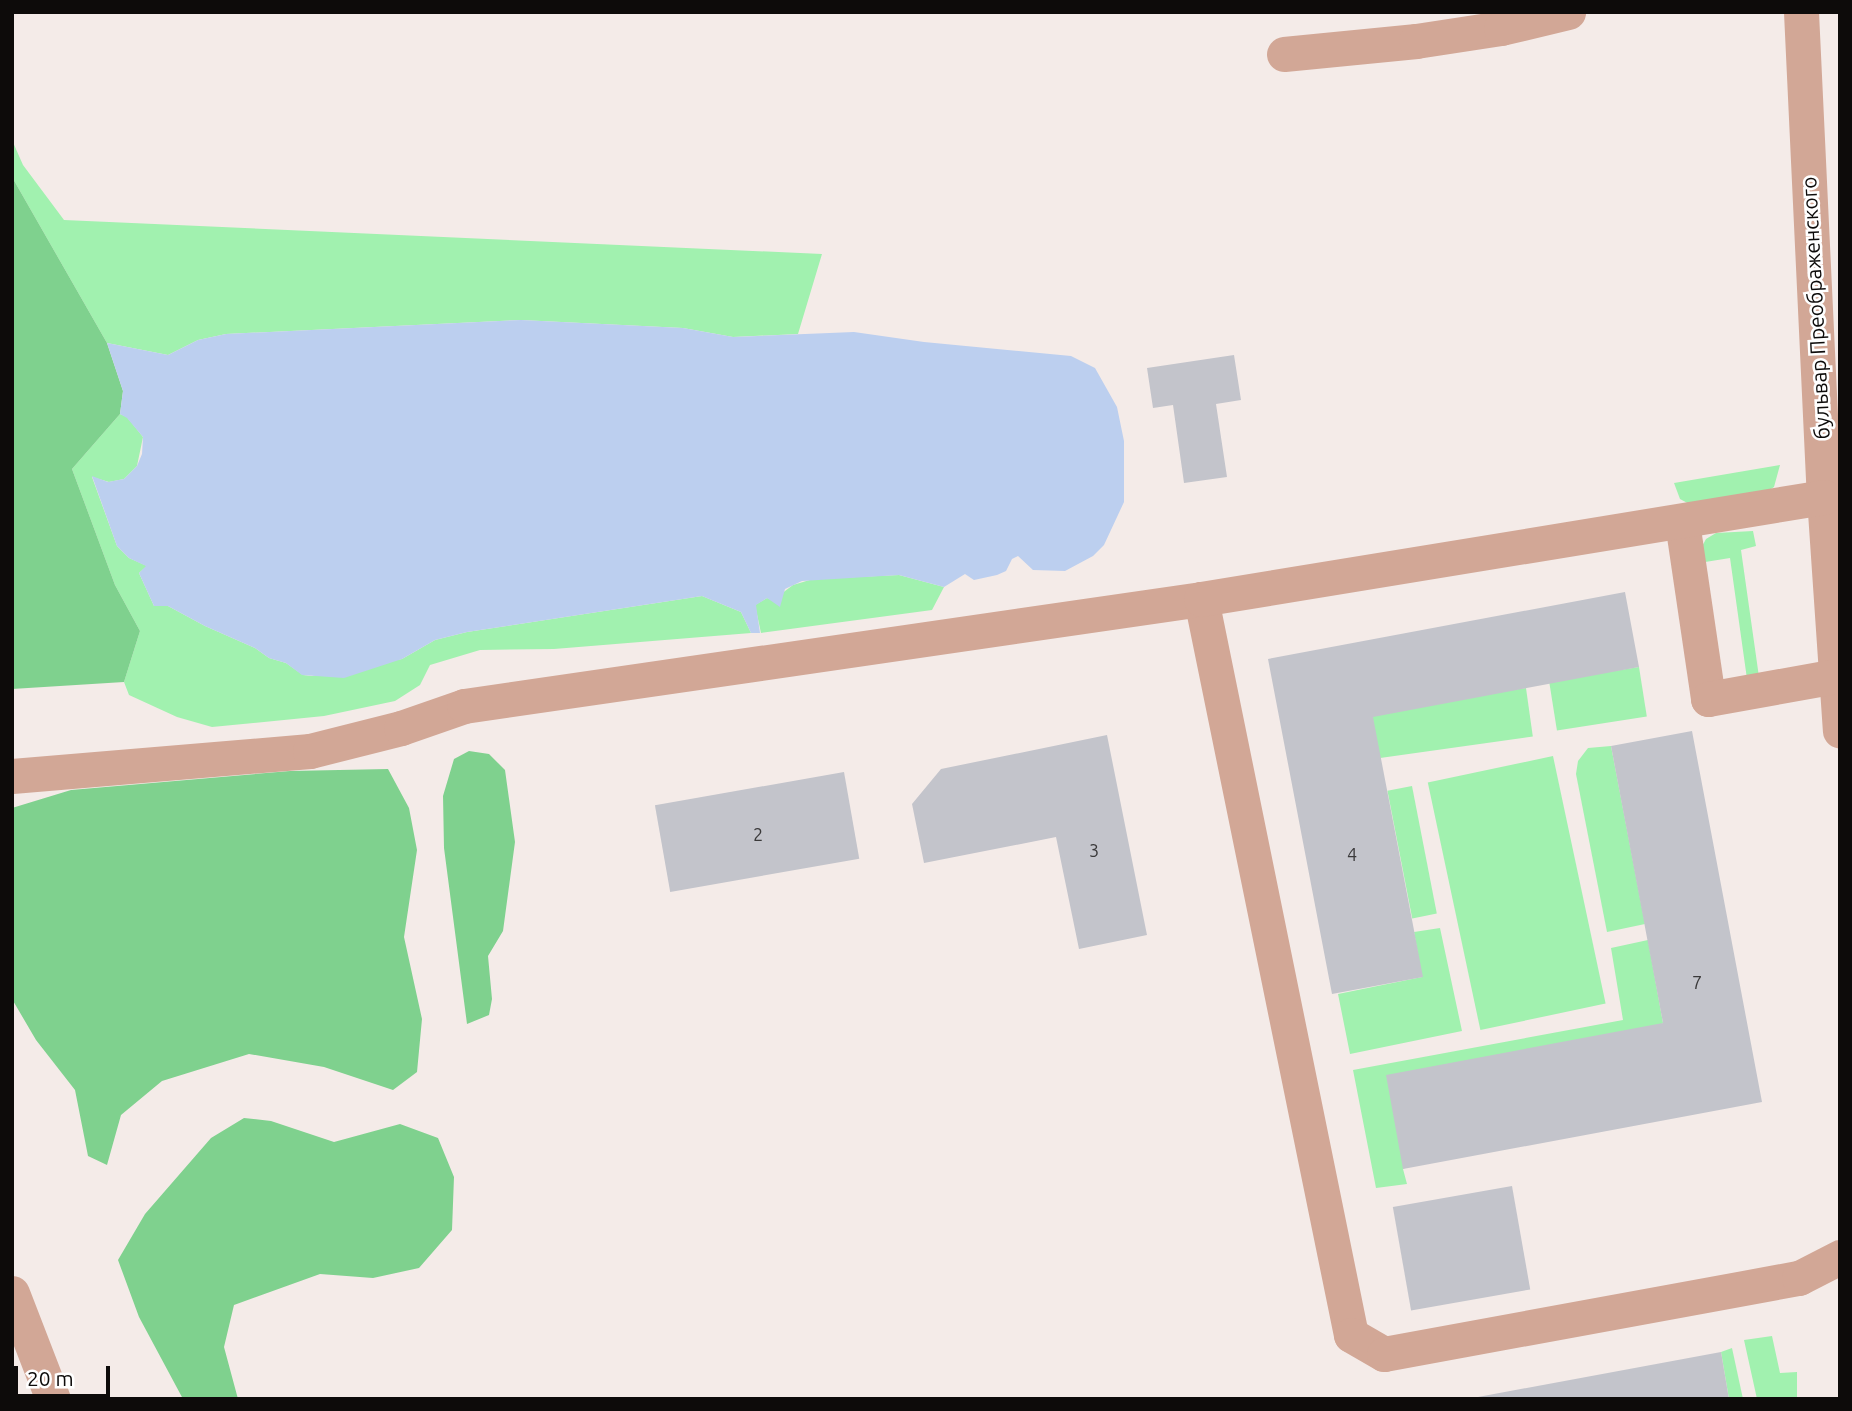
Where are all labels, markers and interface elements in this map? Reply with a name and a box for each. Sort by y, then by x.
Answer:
street label: бульвар Преображенского [1796,176,1834,440]
house number: 2 [753,823,763,845]
house number: 3 [1089,839,1099,861]
house number: 4 [1347,843,1357,865]
house number: 7 [1692,971,1702,993]
scale bar [18,1352,114,1396]
text: 20 m [27,1366,74,1390]

